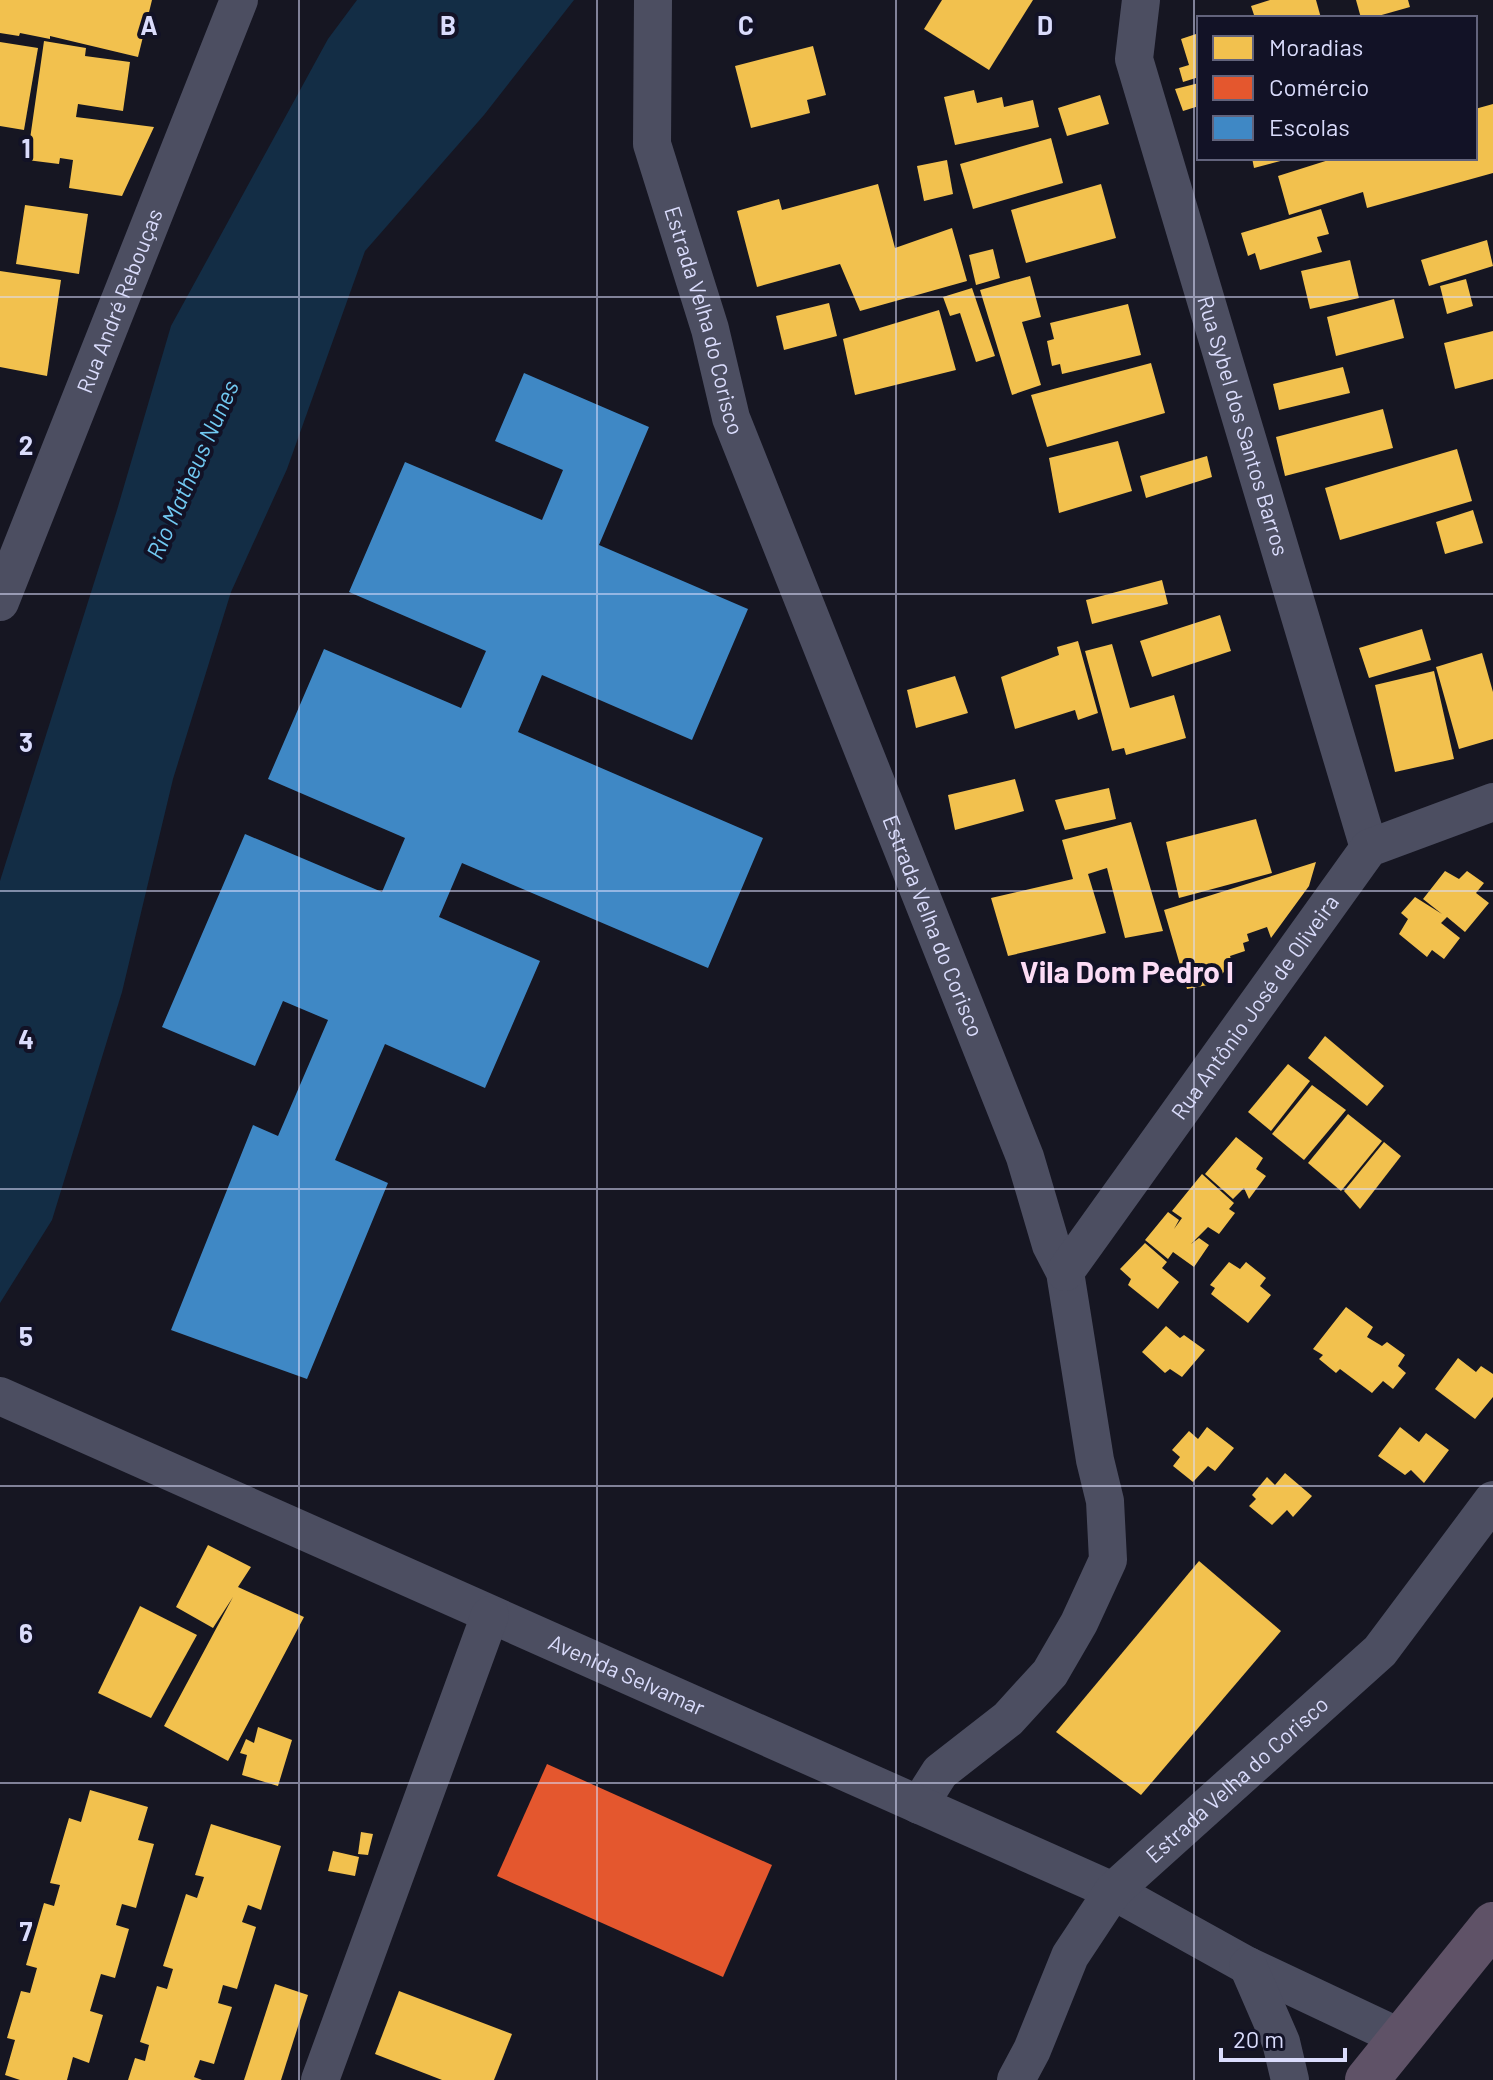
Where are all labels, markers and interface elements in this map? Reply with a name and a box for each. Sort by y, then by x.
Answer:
text: A [140,9,158,40]
text: B [440,9,456,40]
text: C [738,9,754,40]
text: D [1037,9,1053,40]
legend [1197,16,1477,160]
text: Moradias [1269,32,1363,61]
text: Comércio [1269,72,1369,101]
text: Escolas [1269,112,1350,141]
text: 1 [21,132,31,163]
street label: Estrada Velha do Corisco [660,203,750,438]
street label: Rua André Rebouças [70,205,167,396]
street label: Rua Sybel dos Santos Barros [1193,292,1295,559]
water label: Rio Matheus Nunes [139,376,244,563]
text: 2 [19,429,33,460]
text: 3 [19,726,33,757]
street label: Estrada Velha do Corisco [878,811,990,1040]
street label: Rua Antônio José de Oliveira [1165,889,1343,1124]
district label: Vila Dom Pedro I [1020,953,1234,989]
text: 4 [18,1023,34,1054]
text: 5 [19,1320,33,1351]
text: 6 [19,1617,33,1648]
street label: Avenida Selvamar [545,1628,709,1720]
street label: Estrada Velha do Corisco [1140,1690,1333,1868]
text: 7 [20,1915,33,1946]
scale bar [1221,2012,1345,2062]
text: 20 m [1233,2024,1284,2053]

